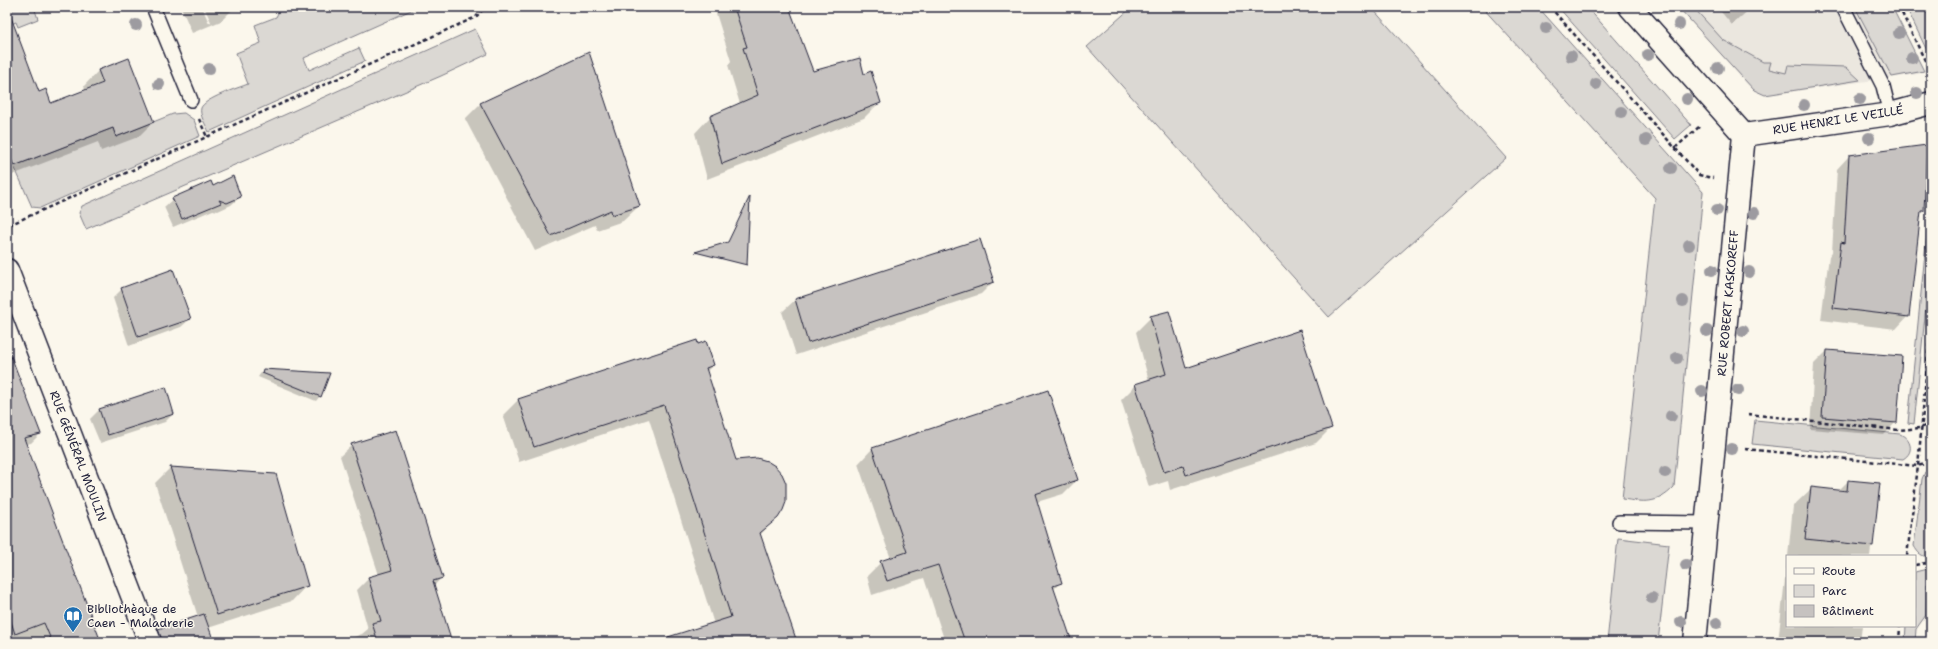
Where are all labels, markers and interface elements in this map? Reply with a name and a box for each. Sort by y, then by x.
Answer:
street label: RUE HENRI LE VEILLÉ [1772,102,1904,138]
street label: RUE ROBERT KASKOREFF [1714,229,1742,377]
street label: RUE GÉNÉRAL MOULIN [46,388,110,524]
legend [1786,555,1916,627]
text: Route [1822,563,1856,579]
text: Parc [1822,583,1847,599]
place label: Bibliothèque de Caen - Maladrerie [87,601,194,631]
text: Bâtiment [1822,603,1874,619]
library icon: Bibliothèque de Caen - Maladrerie [62,605,84,633]

